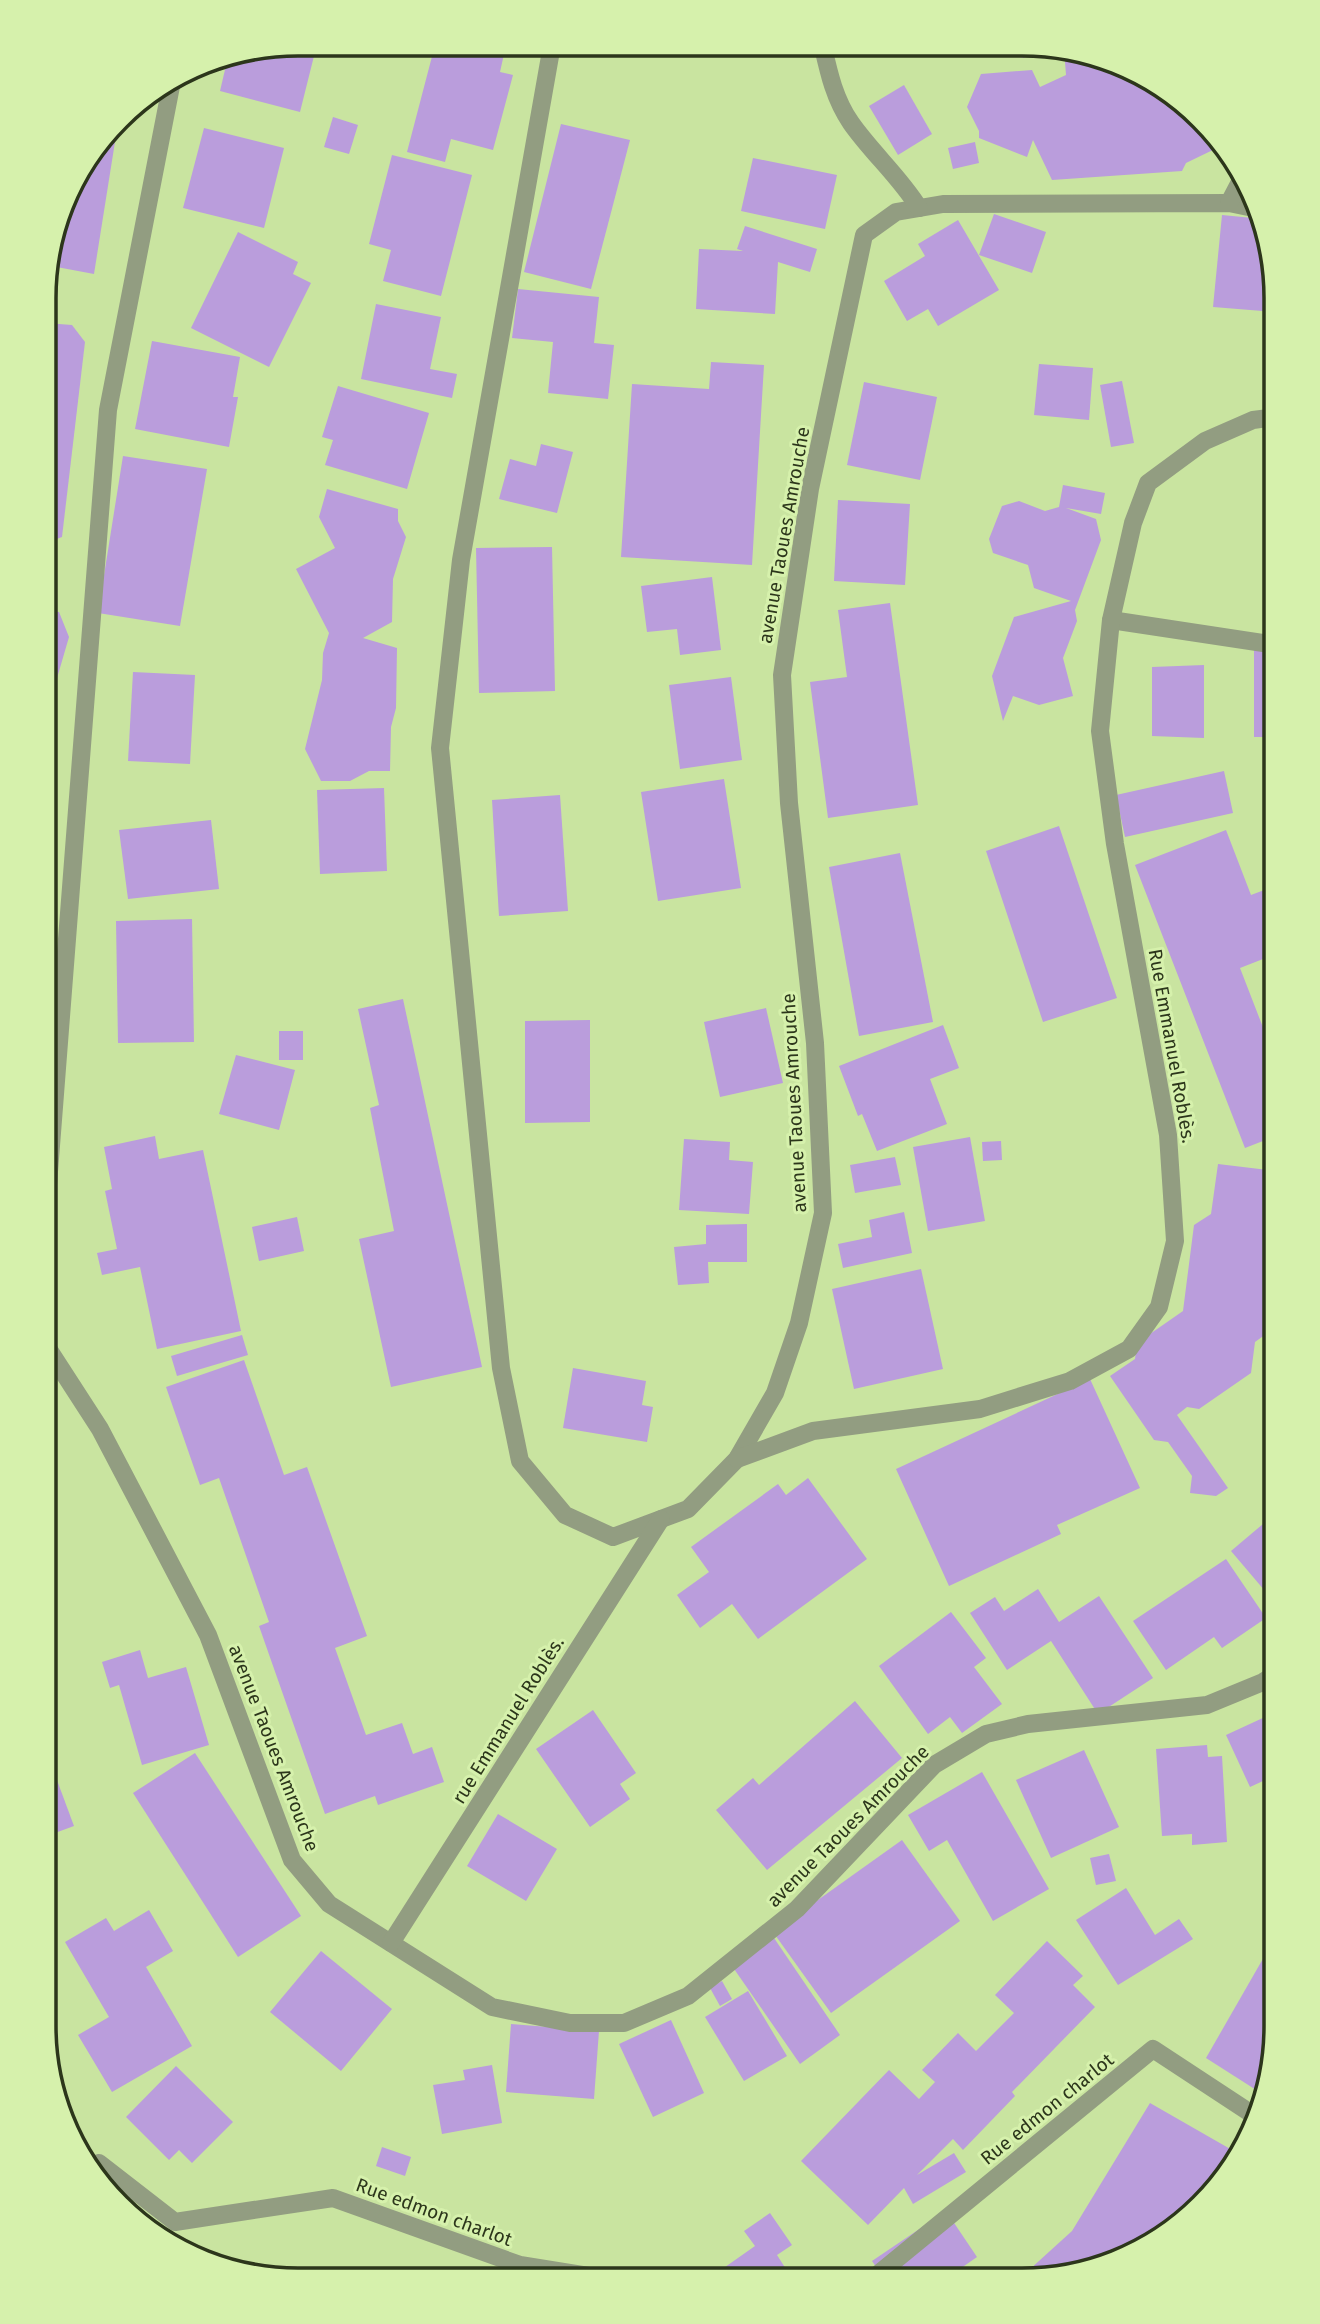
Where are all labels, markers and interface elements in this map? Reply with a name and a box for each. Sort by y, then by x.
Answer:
street label: avenue Taoues Amrouche [754,425,814,645]
street label: Rue Emmanuel Roblès. [1144,947,1200,1145]
street label: avenue Taoues Amrouche [777,993,811,1213]
street label: rue Emmanuel Roblès. [447,1632,569,1808]
street label: avenue Taoues Amrouche [224,1641,324,1855]
street label: avenue Taoues Amrouche [762,1740,934,1912]
street label: Rue edmon charlot [976,2048,1118,2170]
street label: Rue edmon charlot [353,2173,515,2251]

